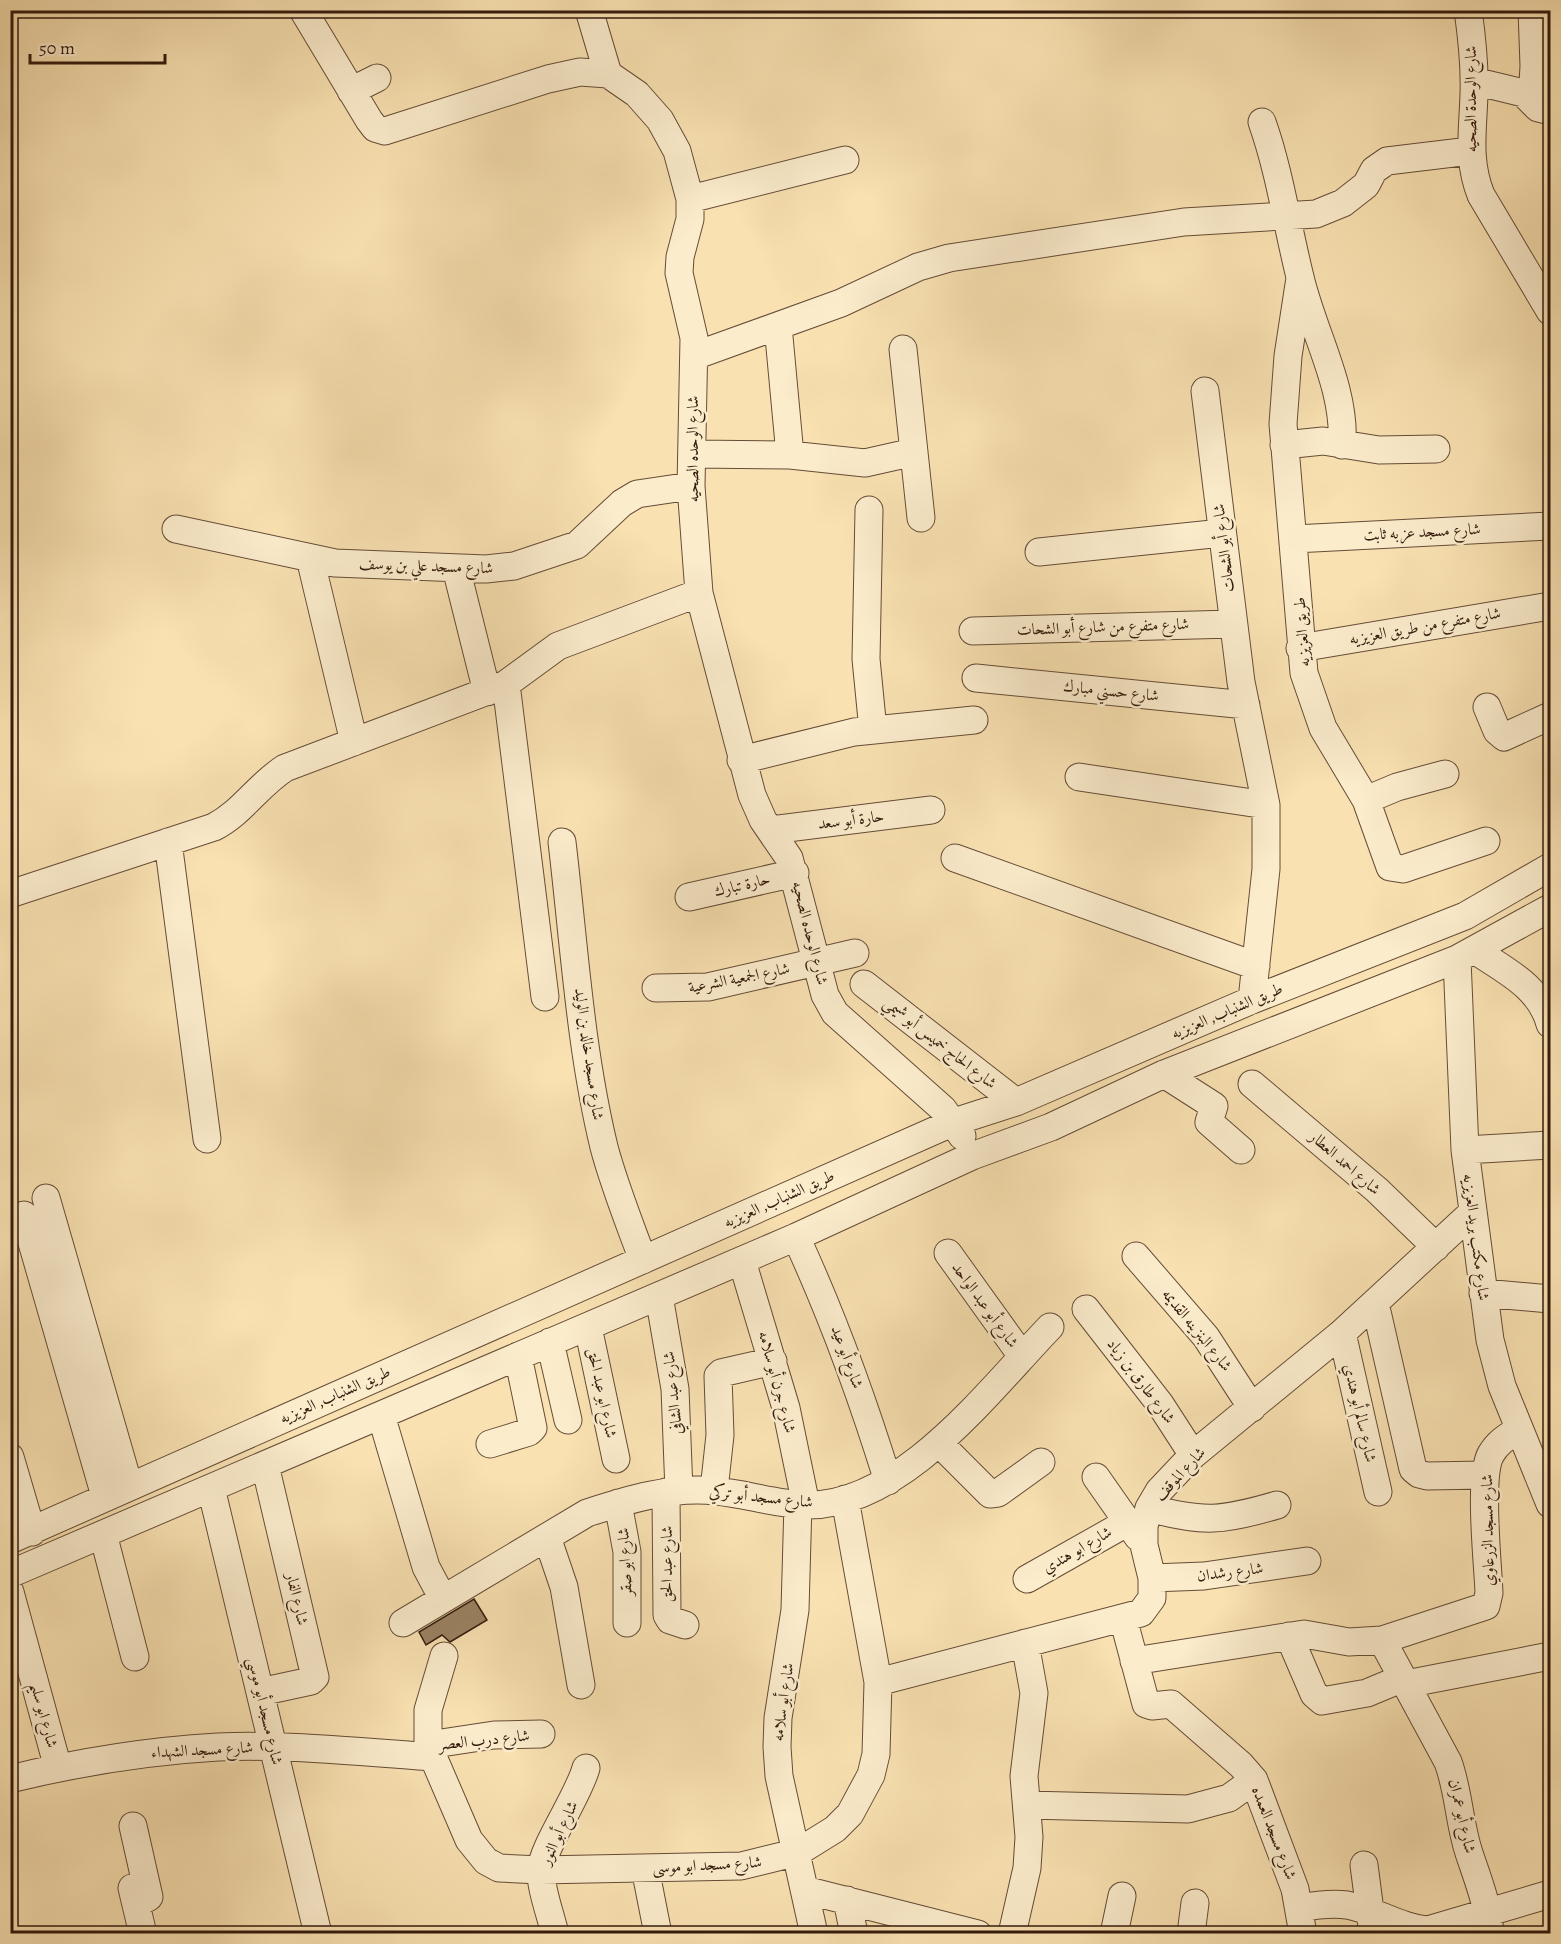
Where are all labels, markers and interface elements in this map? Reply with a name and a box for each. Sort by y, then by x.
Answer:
scale bar [30,27,165,65]
text: 50 m [39,36,75,60]
street label: شارع الوحدة الصحيه [1460,46,1484,152]
street label: شارع الوحده الصحيه [682,396,706,502]
street label: شارع أبو الشحات [1207,502,1242,594]
street label: شارع مسجد عزبه ثابت [1363,518,1481,548]
street label: شارع مسجد علي بن يوسف [358,553,494,583]
street label: طريق العزيزيه [1289,596,1315,668]
street label: شارع متفرع من طريق العزيزيه [1347,602,1503,652]
street label: شارع متفرع من شارع أبو الشحات [1016,612,1190,643]
street label: شارع حسني مبارك [1062,675,1160,711]
street label: حارة أبو سعد [816,804,885,835]
street label: حارة تبارك [712,868,772,902]
street label: شارع الوحده الصحيه [784,879,834,988]
street label: شارع الجمعية الشرعية [687,957,792,1001]
street label: طريق الشنباب, العزيزيه [1168,978,1286,1044]
street label: شارع مسجد خالد بن الوليد [567,986,609,1122]
street label: شارع الحاج خميس أبو شيمي [876,991,1002,1097]
street label: شارع احمد العطار [1302,1125,1385,1202]
street label: طريق الشنباب, العزيزيه [720,1165,838,1233]
street label: شارع مكتب بريد العزيزيه [1455,1172,1495,1302]
street label: شارع أبو عبد الواحد [945,1257,1024,1354]
street label: شارع البنزينه القديمه [1155,1284,1237,1377]
street label: شارع أبو عيد [824,1322,869,1392]
street label: شارع جرن أبو سلامه [751,1328,802,1436]
street label: شارع طارق بن زياد [1100,1334,1180,1429]
street label: شارع ابو عبد الحق [580,1346,622,1441]
street label: شارع عبد الشافي [658,1350,690,1436]
street label: طريق الشنباب, العزيزيه [276,1361,394,1429]
street label: شارع سالم أبو هندي [1335,1361,1383,1465]
street label: شارع الموقف [1149,1442,1212,1507]
street label: شارع مسجد الزرعاوي [1476,1474,1502,1586]
street label: شارع مسجد أبو تركي [708,1480,814,1515]
street label: شارع ابو هندي [1038,1521,1117,1581]
street label: شارع عبد الحق [656,1526,680,1602]
street label: شارع ابو صقر [612,1527,640,1599]
street label: شارع رشدان [1196,1557,1265,1589]
street label: شارع الفار [278,1569,314,1628]
street label: شارع مسجد أبو موسي [238,1655,289,1768]
street label: شارع أبو سلامه [766,1661,801,1743]
street label: شارع ابو سليم [20,1680,63,1752]
street label: شارع درب العصر [435,1724,531,1758]
street label: شارع مسجد الشهداء [150,1736,254,1766]
street label: شارع أبو عمران [1441,1776,1482,1856]
street label: شارع مسجد العمده [1244,1783,1302,1884]
street label: شارع أبو النور [533,1797,585,1871]
street label: شارع مسجد ابو موسى [652,1851,762,1881]

